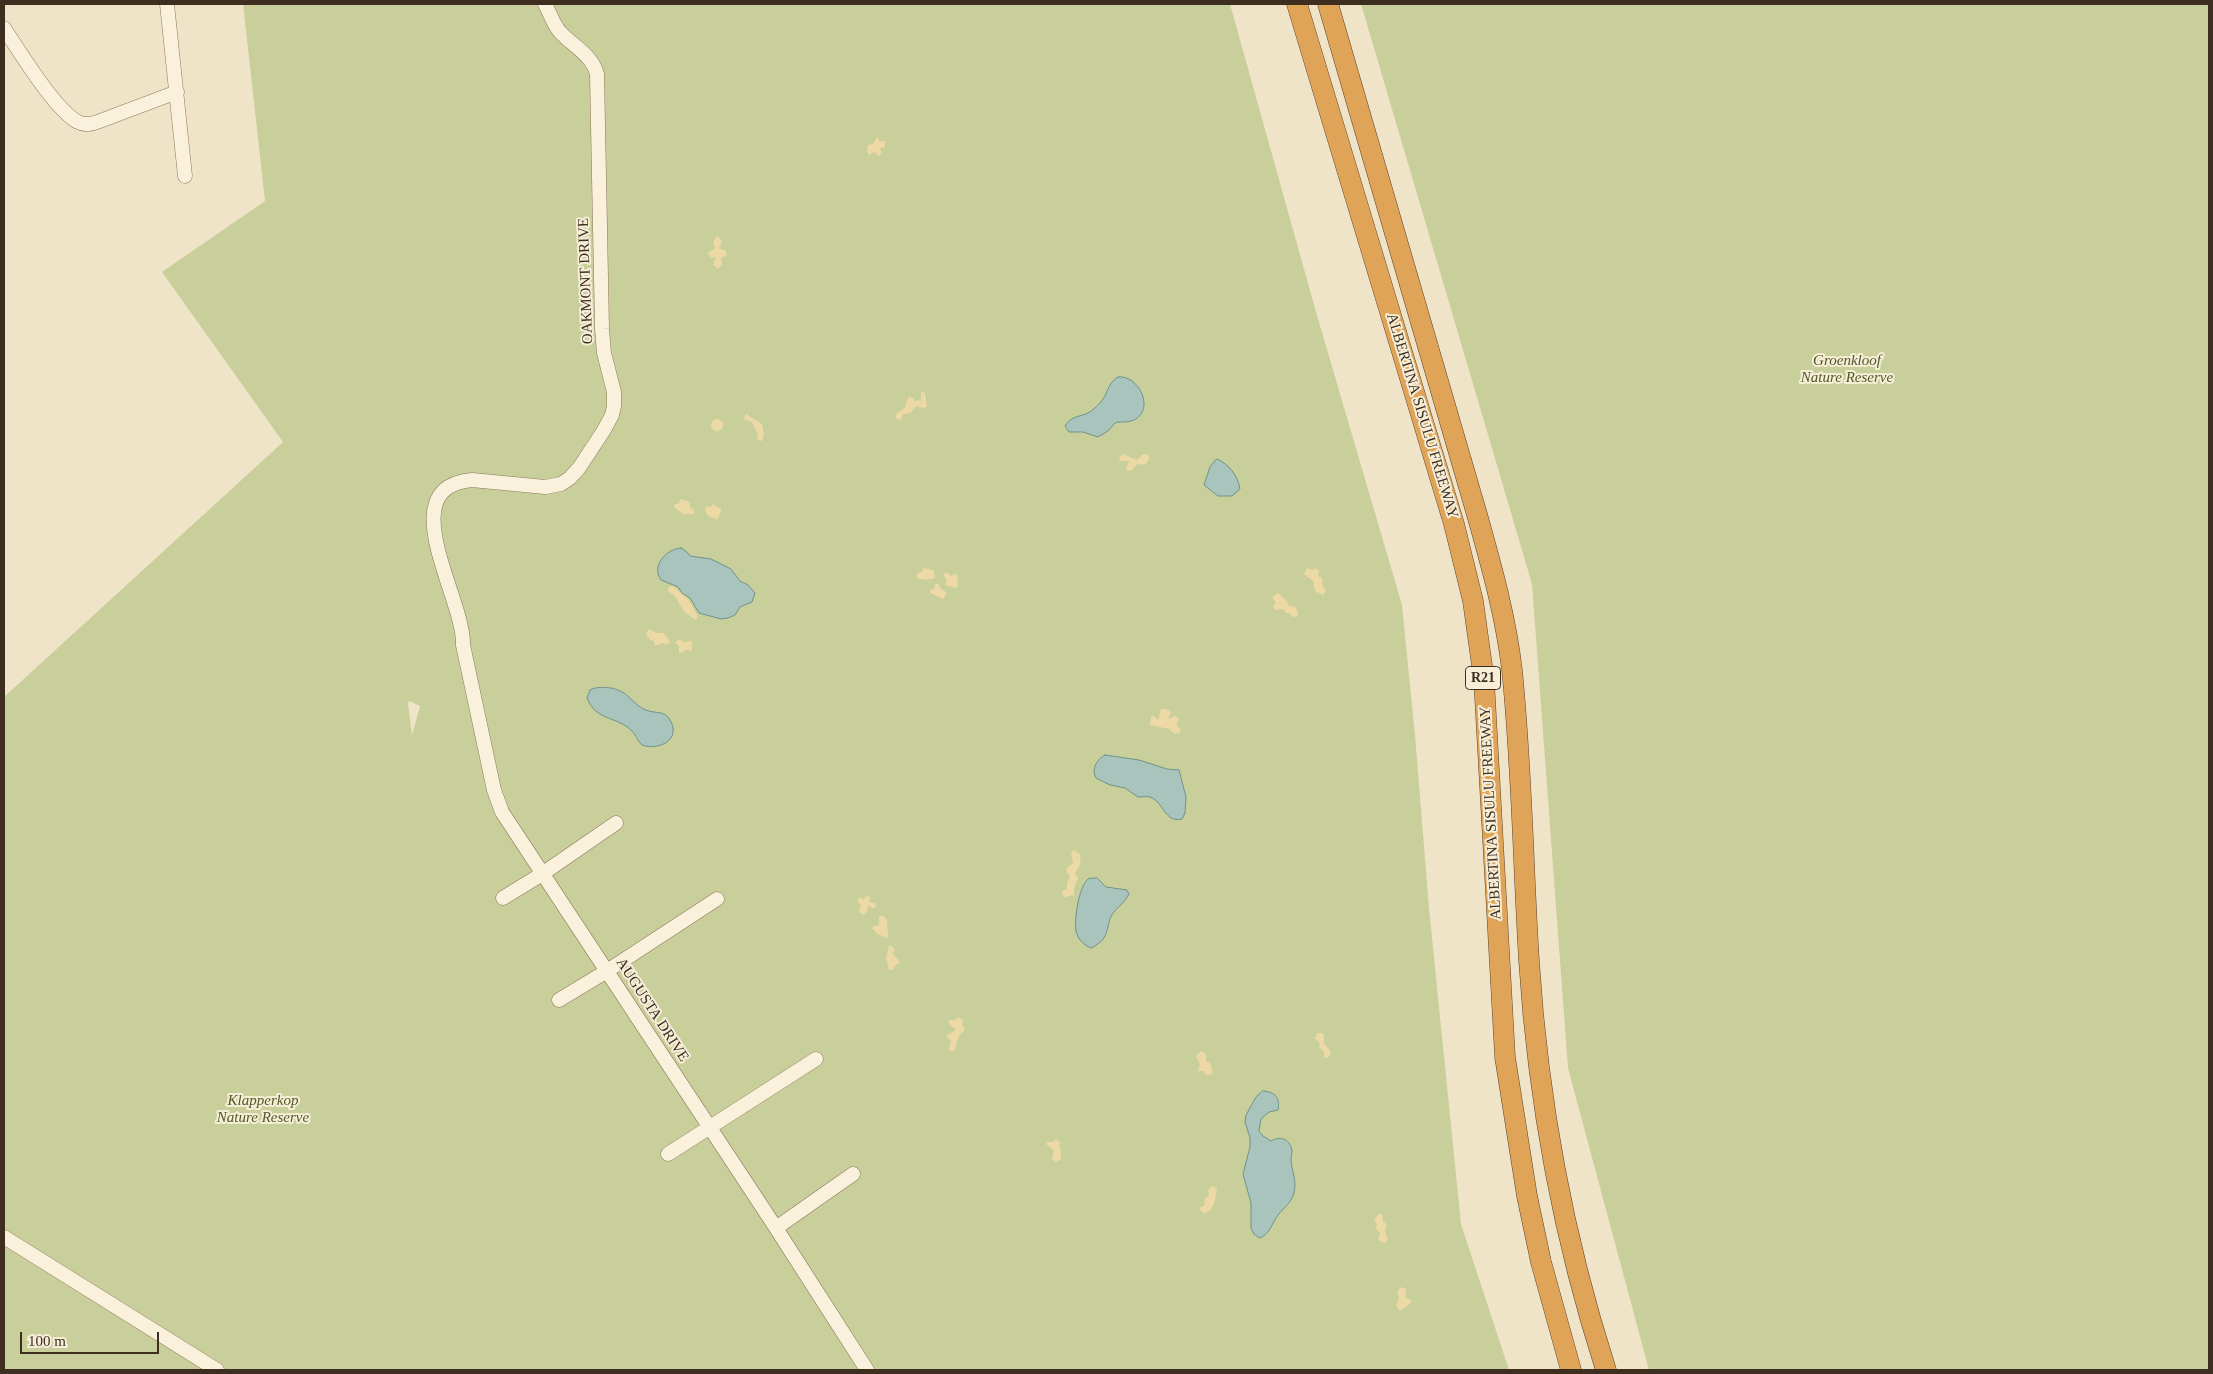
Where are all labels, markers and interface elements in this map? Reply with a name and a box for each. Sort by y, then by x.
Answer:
street label: OAKMONT DRIVE [575,218,597,344]
street label: ALBERTINA SISULU FREEWAY [1382,311,1462,521]
park label: Groenkloof Nature Reserve [1801,352,1893,387]
road number: R21 [1466,666,1500,690]
street label: ALBERTINA SISULU FREEWAY [1476,706,1506,920]
street label: AUGUSTA DRIVE [612,955,692,1065]
park label: Klapperkop Nature Reserve [217,1092,309,1127]
scale bar [22,1322,161,1354]
text: 100 m [28,1333,66,1349]

